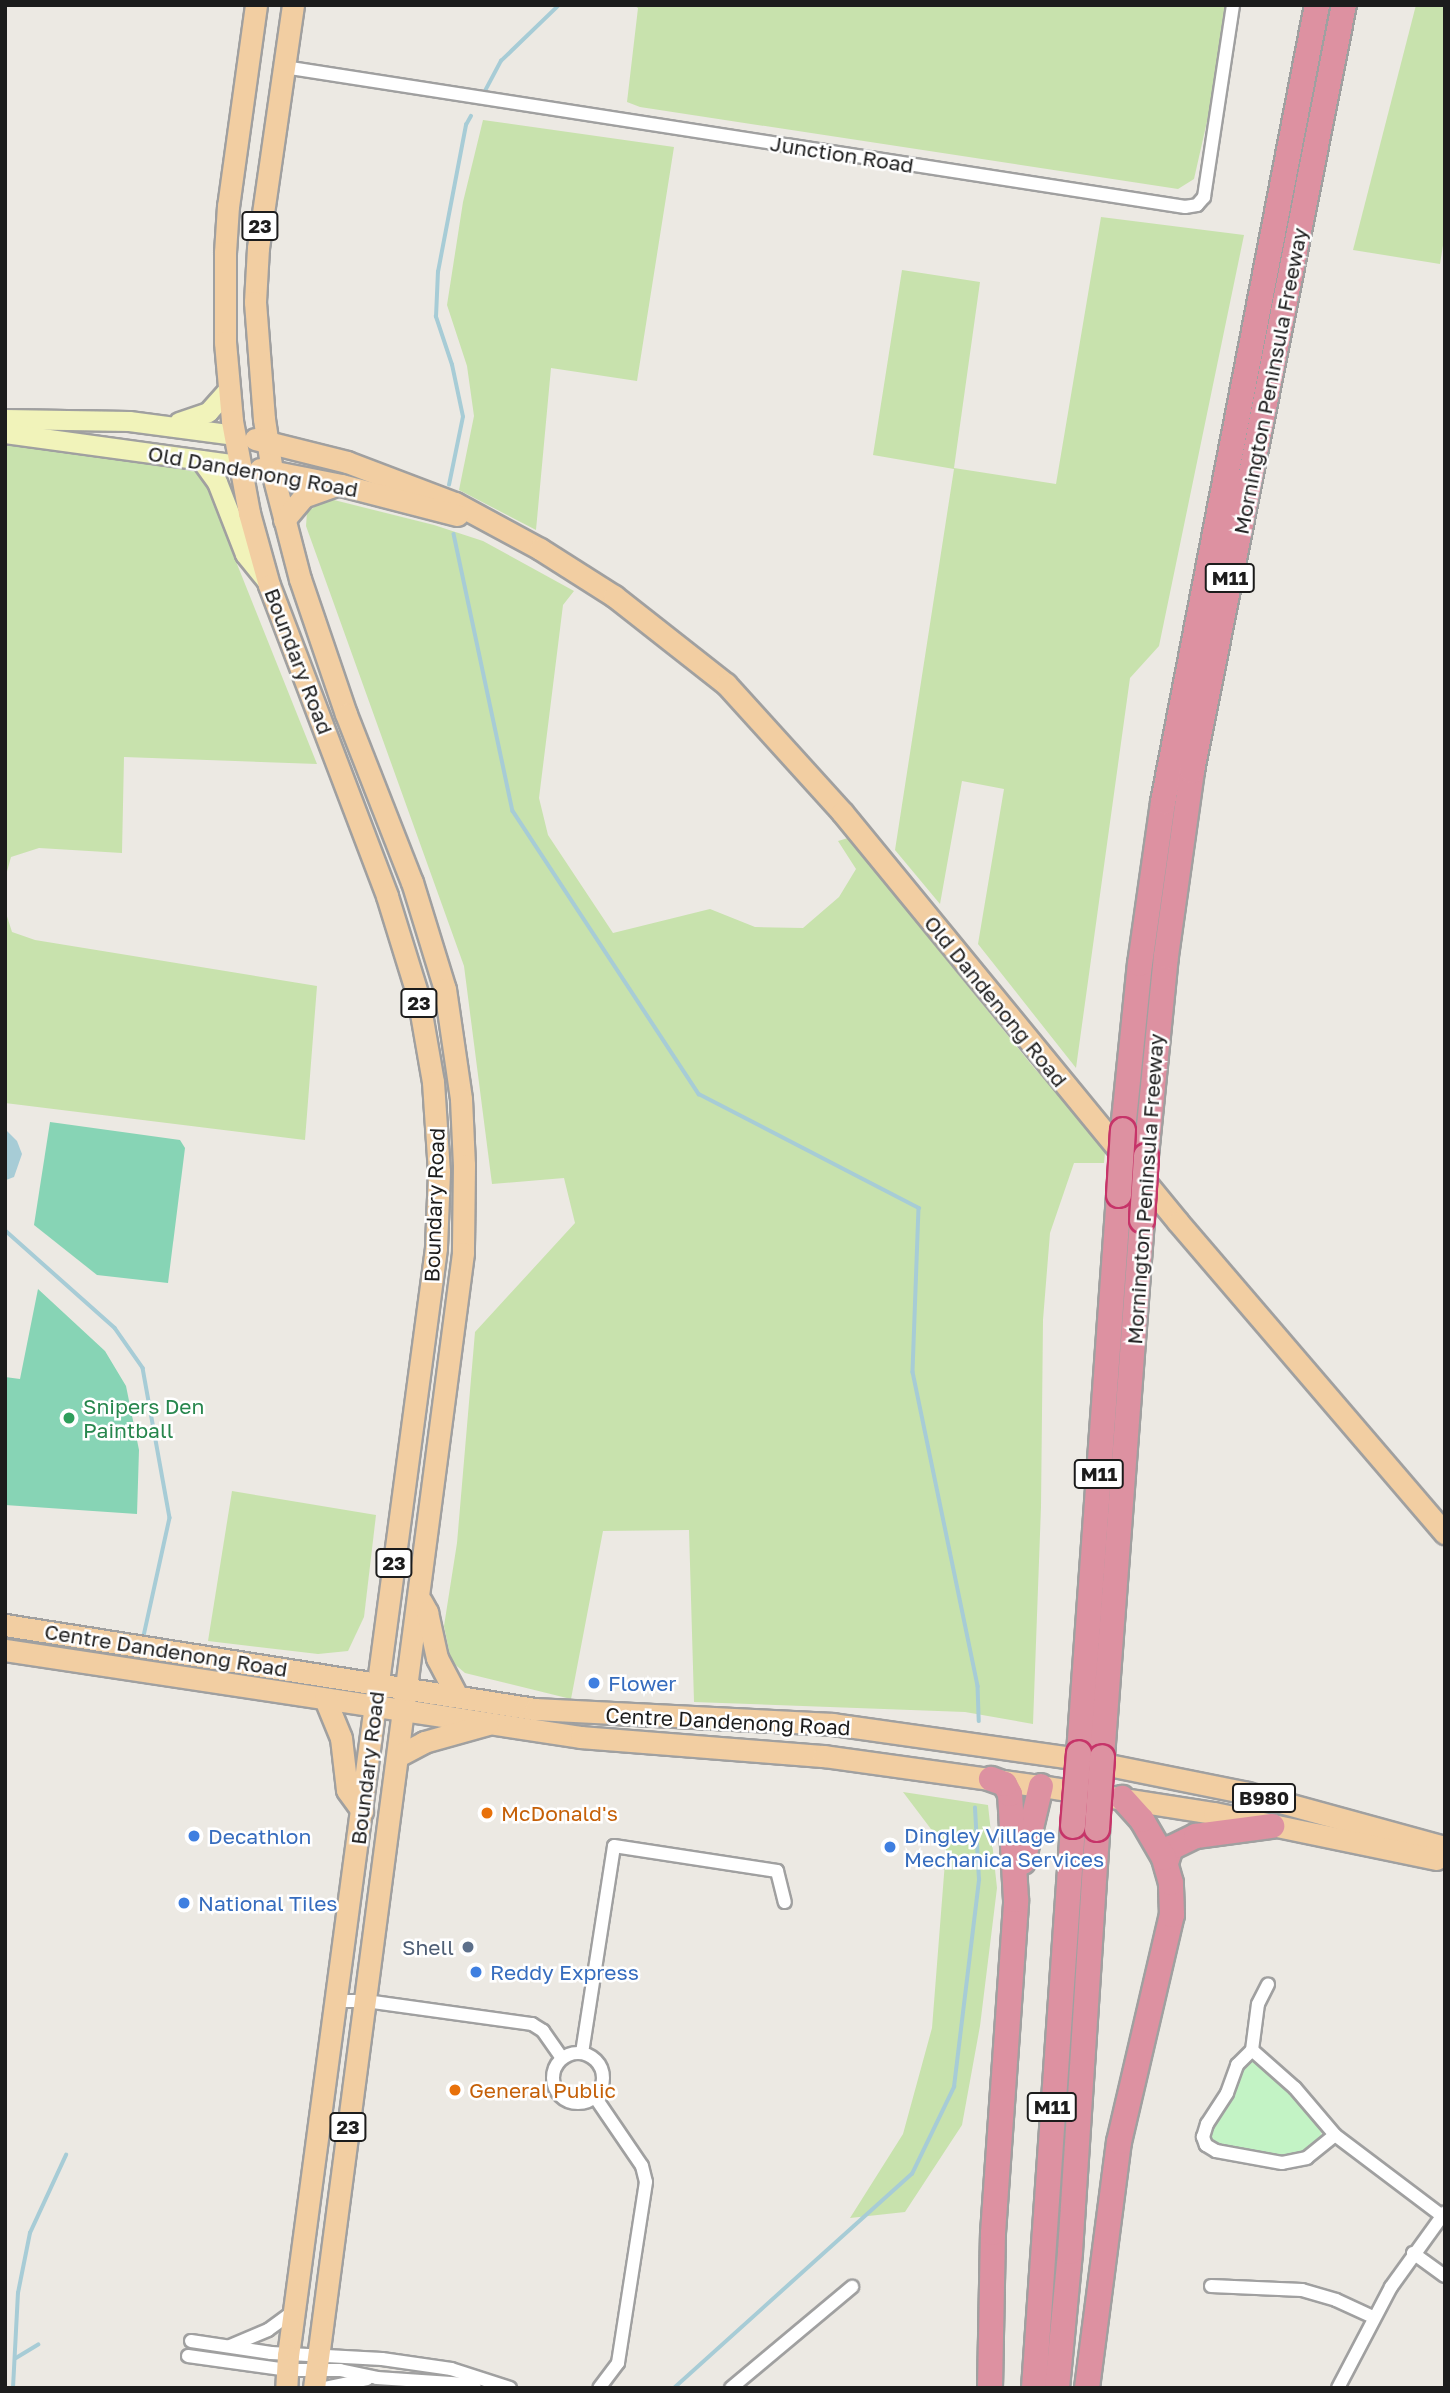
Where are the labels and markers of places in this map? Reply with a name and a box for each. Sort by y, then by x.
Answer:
place label: Snipers Den Paintball [83,1393,204,1443]
marker: Snipers Den Paintball [61,1410,77,1426]
place label: Flower [608,1670,677,1696]
marker: Flower [586,1675,602,1691]
place label: McDonald's [501,1800,618,1826]
marker: McDonald's [479,1805,495,1821]
place label: Dingley Village Mechanica Services [904,1822,1104,1872]
place label: Decathlon [208,1823,311,1849]
marker: Decathlon [186,1828,202,1844]
marker: Dingley Village Mechanica Services [882,1839,898,1855]
place label: National Tiles [198,1890,337,1916]
marker: National Tiles [176,1895,192,1911]
place label: Shell [402,1934,454,1960]
marker: Shell [460,1939,476,1955]
place label: Reddy Express [490,1959,639,1985]
marker: Reddy Express [468,1964,484,1980]
place label: General Public [469,2077,616,2103]
marker: General Public [447,2082,463,2098]

